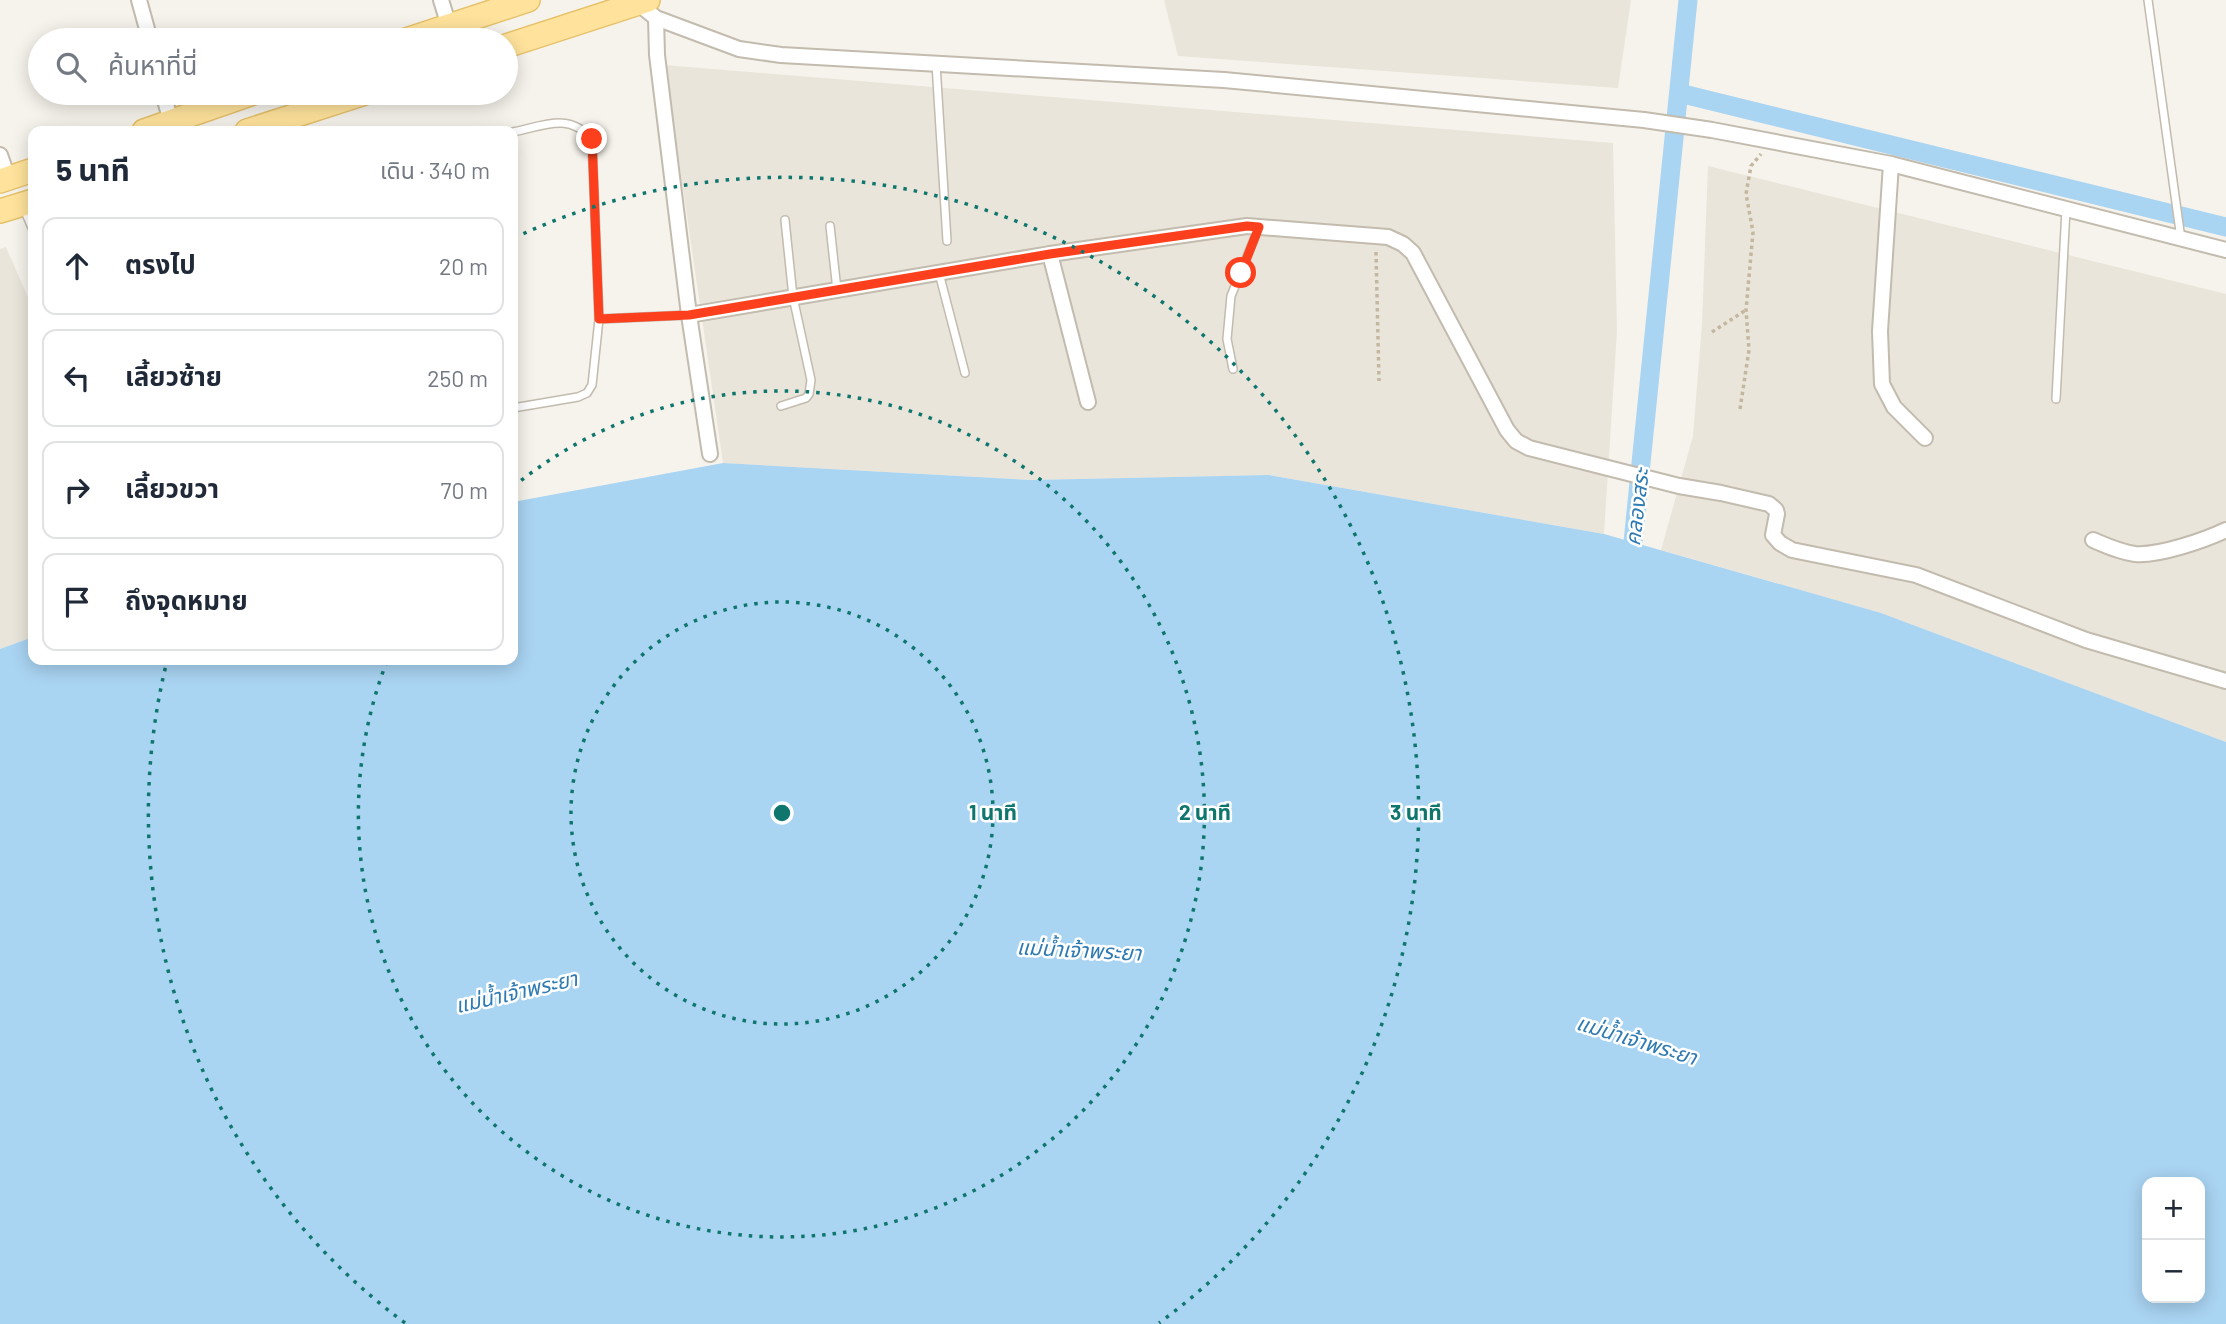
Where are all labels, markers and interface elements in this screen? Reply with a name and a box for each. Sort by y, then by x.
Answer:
search box [28,28,518,105]
icon: search [52,48,90,86]
text: ค้นหาที่นี่ [108,49,198,80]
route end [576,123,607,154]
text: 5 นาที [56,151,130,187]
text: เดิน · 340 m [380,156,490,184]
icon: ahead [58,247,96,285]
text: ตรงไป [125,248,196,279]
text: 20 m [439,252,488,280]
route start [1225,257,1256,288]
icon: left [58,359,96,397]
text: เลี้ยวซ้าย [125,360,222,391]
text: 250 m [427,364,488,392]
water label: คลองสระ [1619,465,1653,547]
icon: right [58,471,96,509]
text: เลี้ยวขวา [125,472,219,503]
text: 70 m [441,476,488,504]
icon: arrive [58,583,96,621]
text: ถึงจุดหมาย [125,584,248,615]
text: 1 นาที [969,799,1017,824]
text: 2 นาที [1179,799,1231,824]
text: 3 นาที [1390,799,1442,824]
centre of rings [770,801,794,825]
water label: แม่น้ำเจ้าพระยา [1016,932,1143,965]
water label: แม่น้ำเจ้าพระยา [452,964,581,1017]
water label: แม่น้ำเจ้าพระยา [1574,1008,1702,1070]
map controls [2142,1177,2205,1303]
button: + [2142,1177,2205,1240]
button: − [2142,1240,2205,1303]

